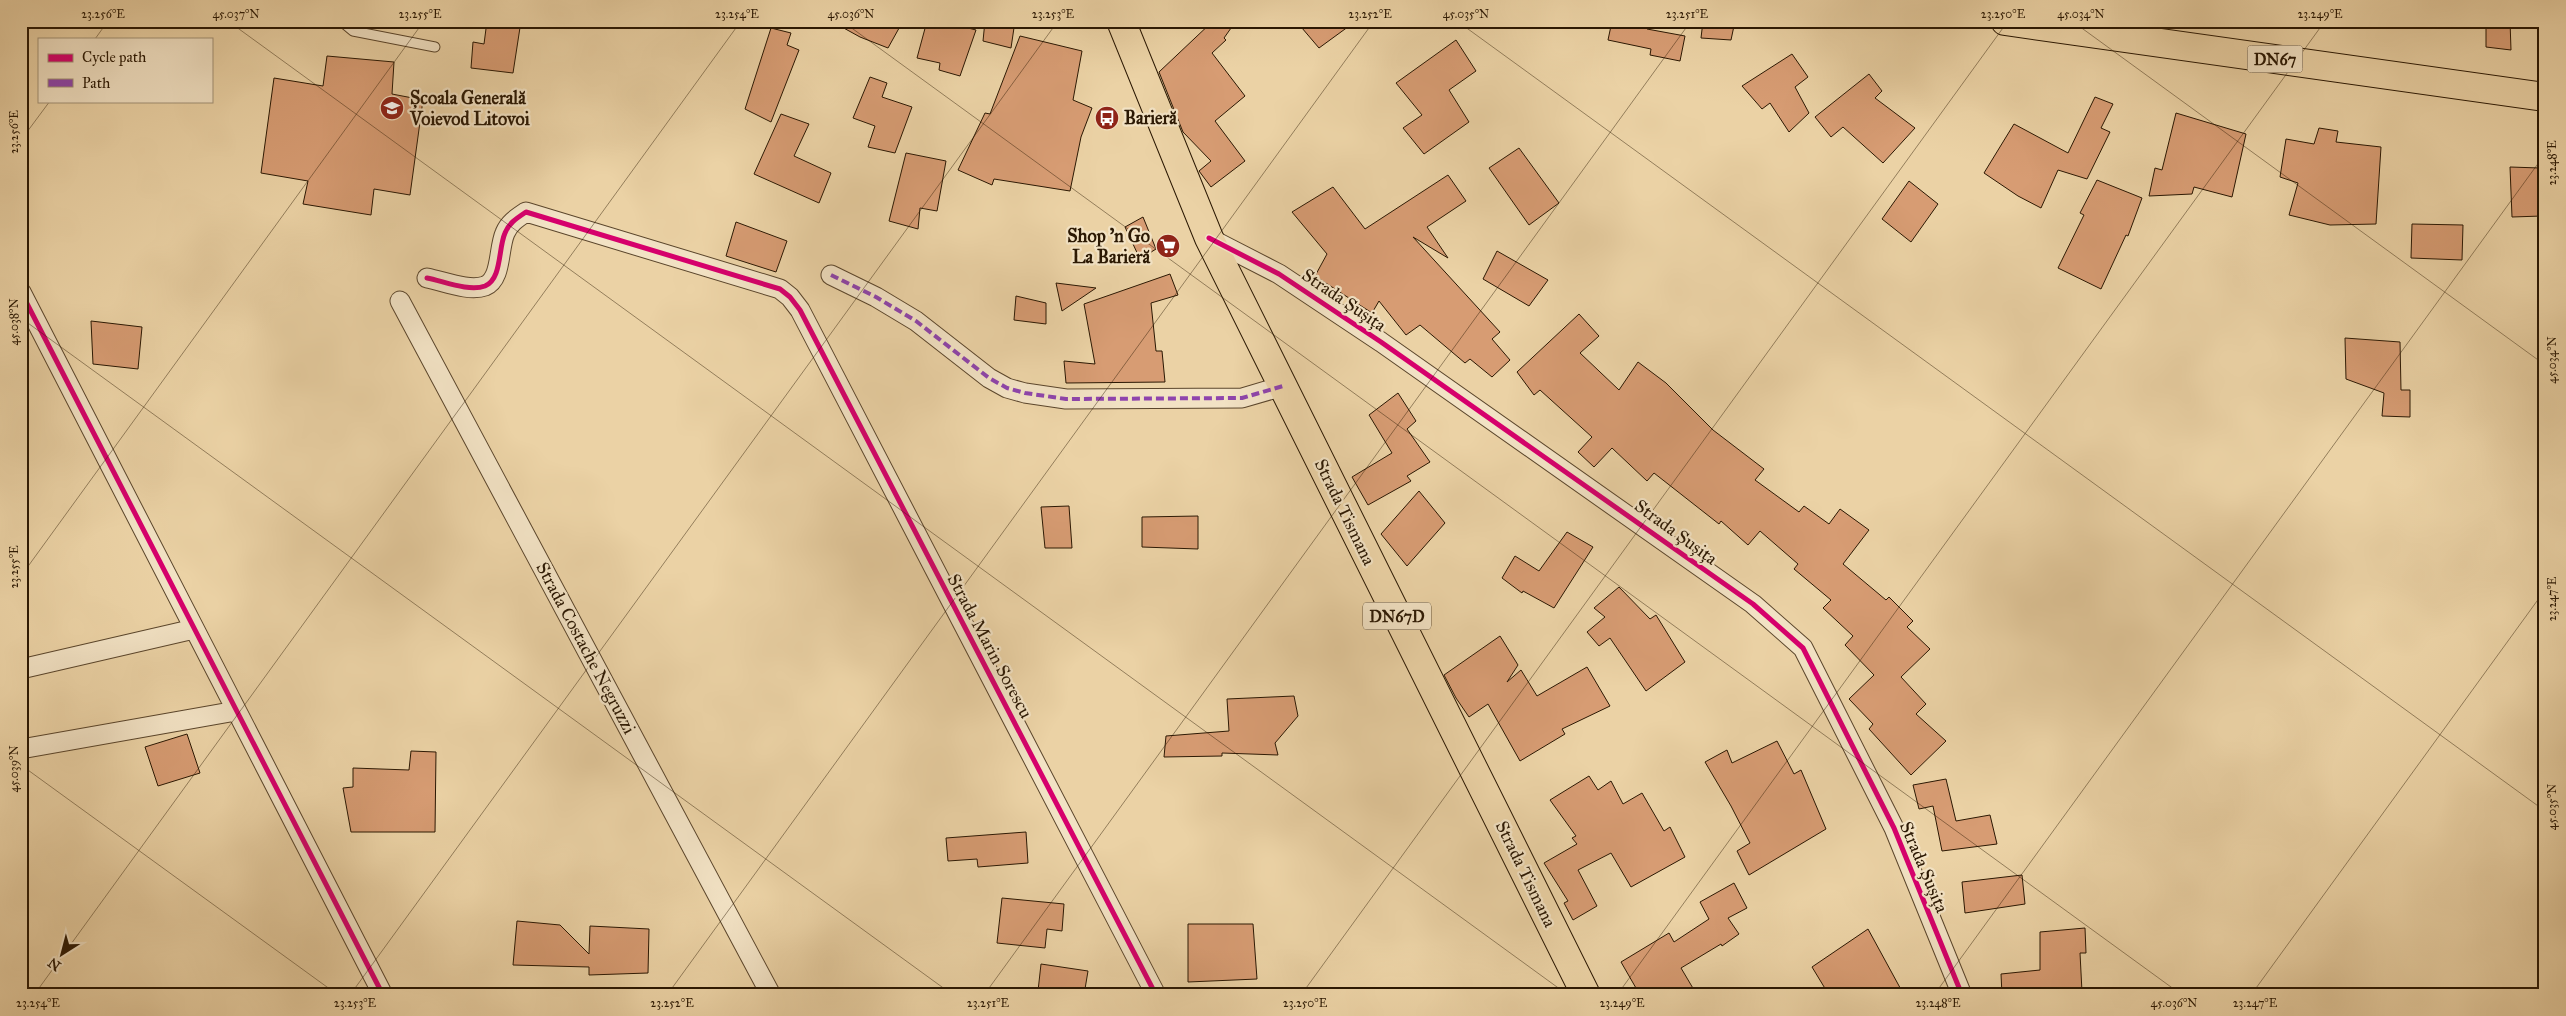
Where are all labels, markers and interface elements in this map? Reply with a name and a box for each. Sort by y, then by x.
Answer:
text: 23.256°E [81,7,125,21]
text: 45.037°N [212,7,260,21]
text: 23.255°E [398,7,442,21]
text: 23.254°E [715,7,759,21]
text: 45.036°N [828,7,874,21]
text: 23.253°E [1032,7,1075,21]
text: 23.252°E [1348,7,1392,21]
text: 45.035°N [1443,7,1489,21]
text: 23.251°E [1666,7,1709,21]
text: 23.250°E [1981,7,2026,21]
text: 45.034°N [2057,7,2105,21]
text: 23.249°E [2297,7,2343,21]
legend [38,38,212,102]
road number: DN67 [2248,46,2302,72]
text: Cycle path [82,48,147,66]
text: Path [82,74,111,92]
place label: Școala Generală Voievod Litovoi [409,87,531,130]
school or university icon: Școala Generală Voievod Litovoi [379,95,405,121]
bus stop icon: Barieră [1094,105,1120,131]
place label: Barieră [1124,107,1177,129]
text: 23.256°E [7,110,21,154]
text: 23.248°E [2545,140,2559,186]
place label: Shop 'n Go La Barieră [1067,225,1150,268]
supermarket icon: Shop 'n Go La Barieră [1155,233,1181,259]
street label: Strada Șușița [1298,264,1391,336]
text: 45.038°N [7,298,21,346]
text: 45.034°N [2545,336,2559,384]
street label: Strada Tismana [1310,455,1380,569]
street label: Strada Șușița [1630,495,1722,570]
text: 23.255°E [7,545,21,589]
street label: Strada Costache Negruzzi [530,558,641,738]
street label: Strada Marin Sorescu [943,570,1038,722]
text: 23.247°E [2545,576,2559,621]
road number: DN67D [1363,602,1431,630]
text: 45.039°N [7,745,21,793]
text: 45.035°N [2545,784,2559,830]
street label: Strada Tismana [1491,817,1561,931]
street label: Strada Șușița [1895,818,1953,916]
north arrow [38,928,88,978]
text: N [45,954,64,974]
text: 23.254°E [16,996,60,1010]
text: 23.253°E [334,996,377,1010]
text: 23.252°E [650,996,694,1010]
text: 23.251°E [967,996,1010,1010]
text: 23.250°E [1283,996,1328,1010]
text: 23.249°E [1599,996,1645,1010]
text: 23.248°E [1915,996,1961,1010]
text: 45.036°N [2151,996,2197,1010]
text: 23.247°E [2233,996,2278,1010]

